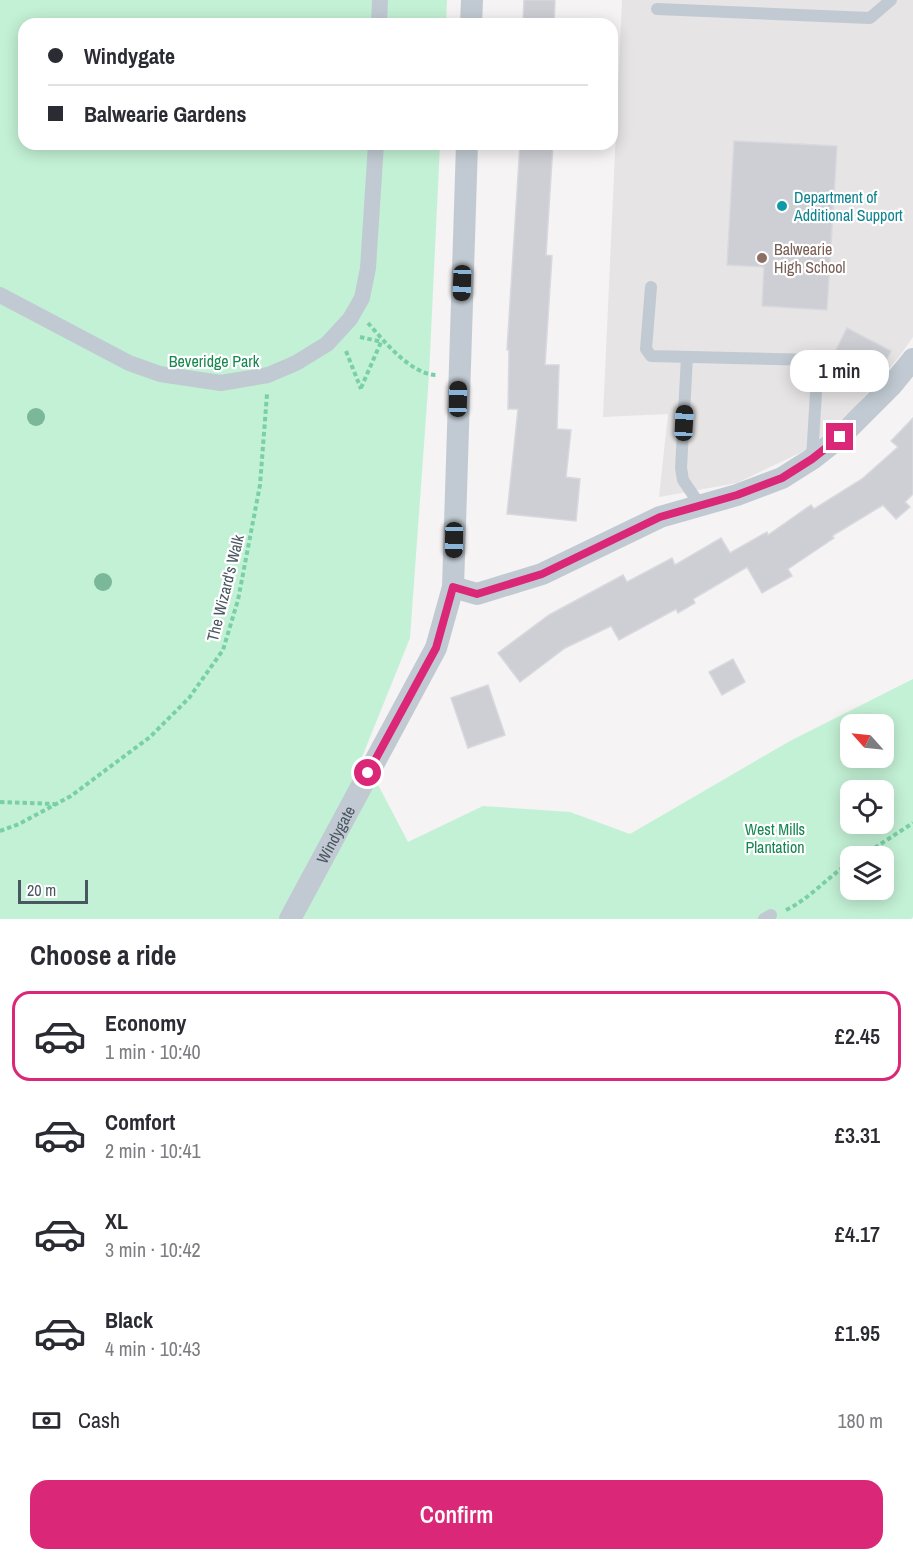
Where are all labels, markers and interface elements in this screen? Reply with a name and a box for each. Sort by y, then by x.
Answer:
text: Windygate [84,41,175,71]
text: Balwearie Gardens [84,99,246,129]
place label: Department of Additional Support [793,186,903,226]
marker: Department of Additional Support [775,199,789,213]
place label: Balwearie High School [774,238,846,278]
marker: Balwearie High School [755,251,769,265]
car [452,265,472,301]
park label: Beveridge Park [169,350,260,372]
callout: 1 min [790,350,890,392]
text: 1 min [818,357,861,384]
car [449,381,467,417]
car [674,405,694,441]
route end [826,423,853,450]
car [445,522,463,558]
street label: The Wizard's Walk [201,532,249,644]
north arrow [840,714,894,768]
map controls [840,714,894,900]
route start [354,759,381,786]
button: locate [840,780,894,834]
street label: Windygate [311,802,360,867]
park label: West Mills Plantation [745,818,805,858]
button: layers [840,846,894,900]
scale bar [18,877,88,905]
text: 20 m [27,879,56,901]
text: Choose a ride [30,937,176,973]
text: Economy [105,1008,186,1038]
icon: car [33,1009,87,1063]
text: £2.45 [835,1021,880,1051]
text: 1 min · 10:40 [105,1038,201,1065]
text: Comfort [105,1107,175,1137]
icon: car [33,1108,87,1162]
text: £3.31 [835,1120,880,1150]
text: 2 min · 10:41 [105,1137,201,1164]
text: XL [105,1206,128,1236]
icon: car [33,1207,87,1261]
text: £4.17 [835,1219,880,1249]
text: 3 min · 10:42 [105,1236,201,1263]
text: Black [105,1305,153,1335]
icon: car [33,1306,87,1360]
text: £1.95 [835,1318,880,1348]
text: 4 min · 10:43 [105,1335,201,1362]
icon: cash [30,1404,63,1437]
text: Cash [78,1405,120,1435]
text: 180 m [837,1407,883,1434]
button: Confirm [30,1480,883,1549]

